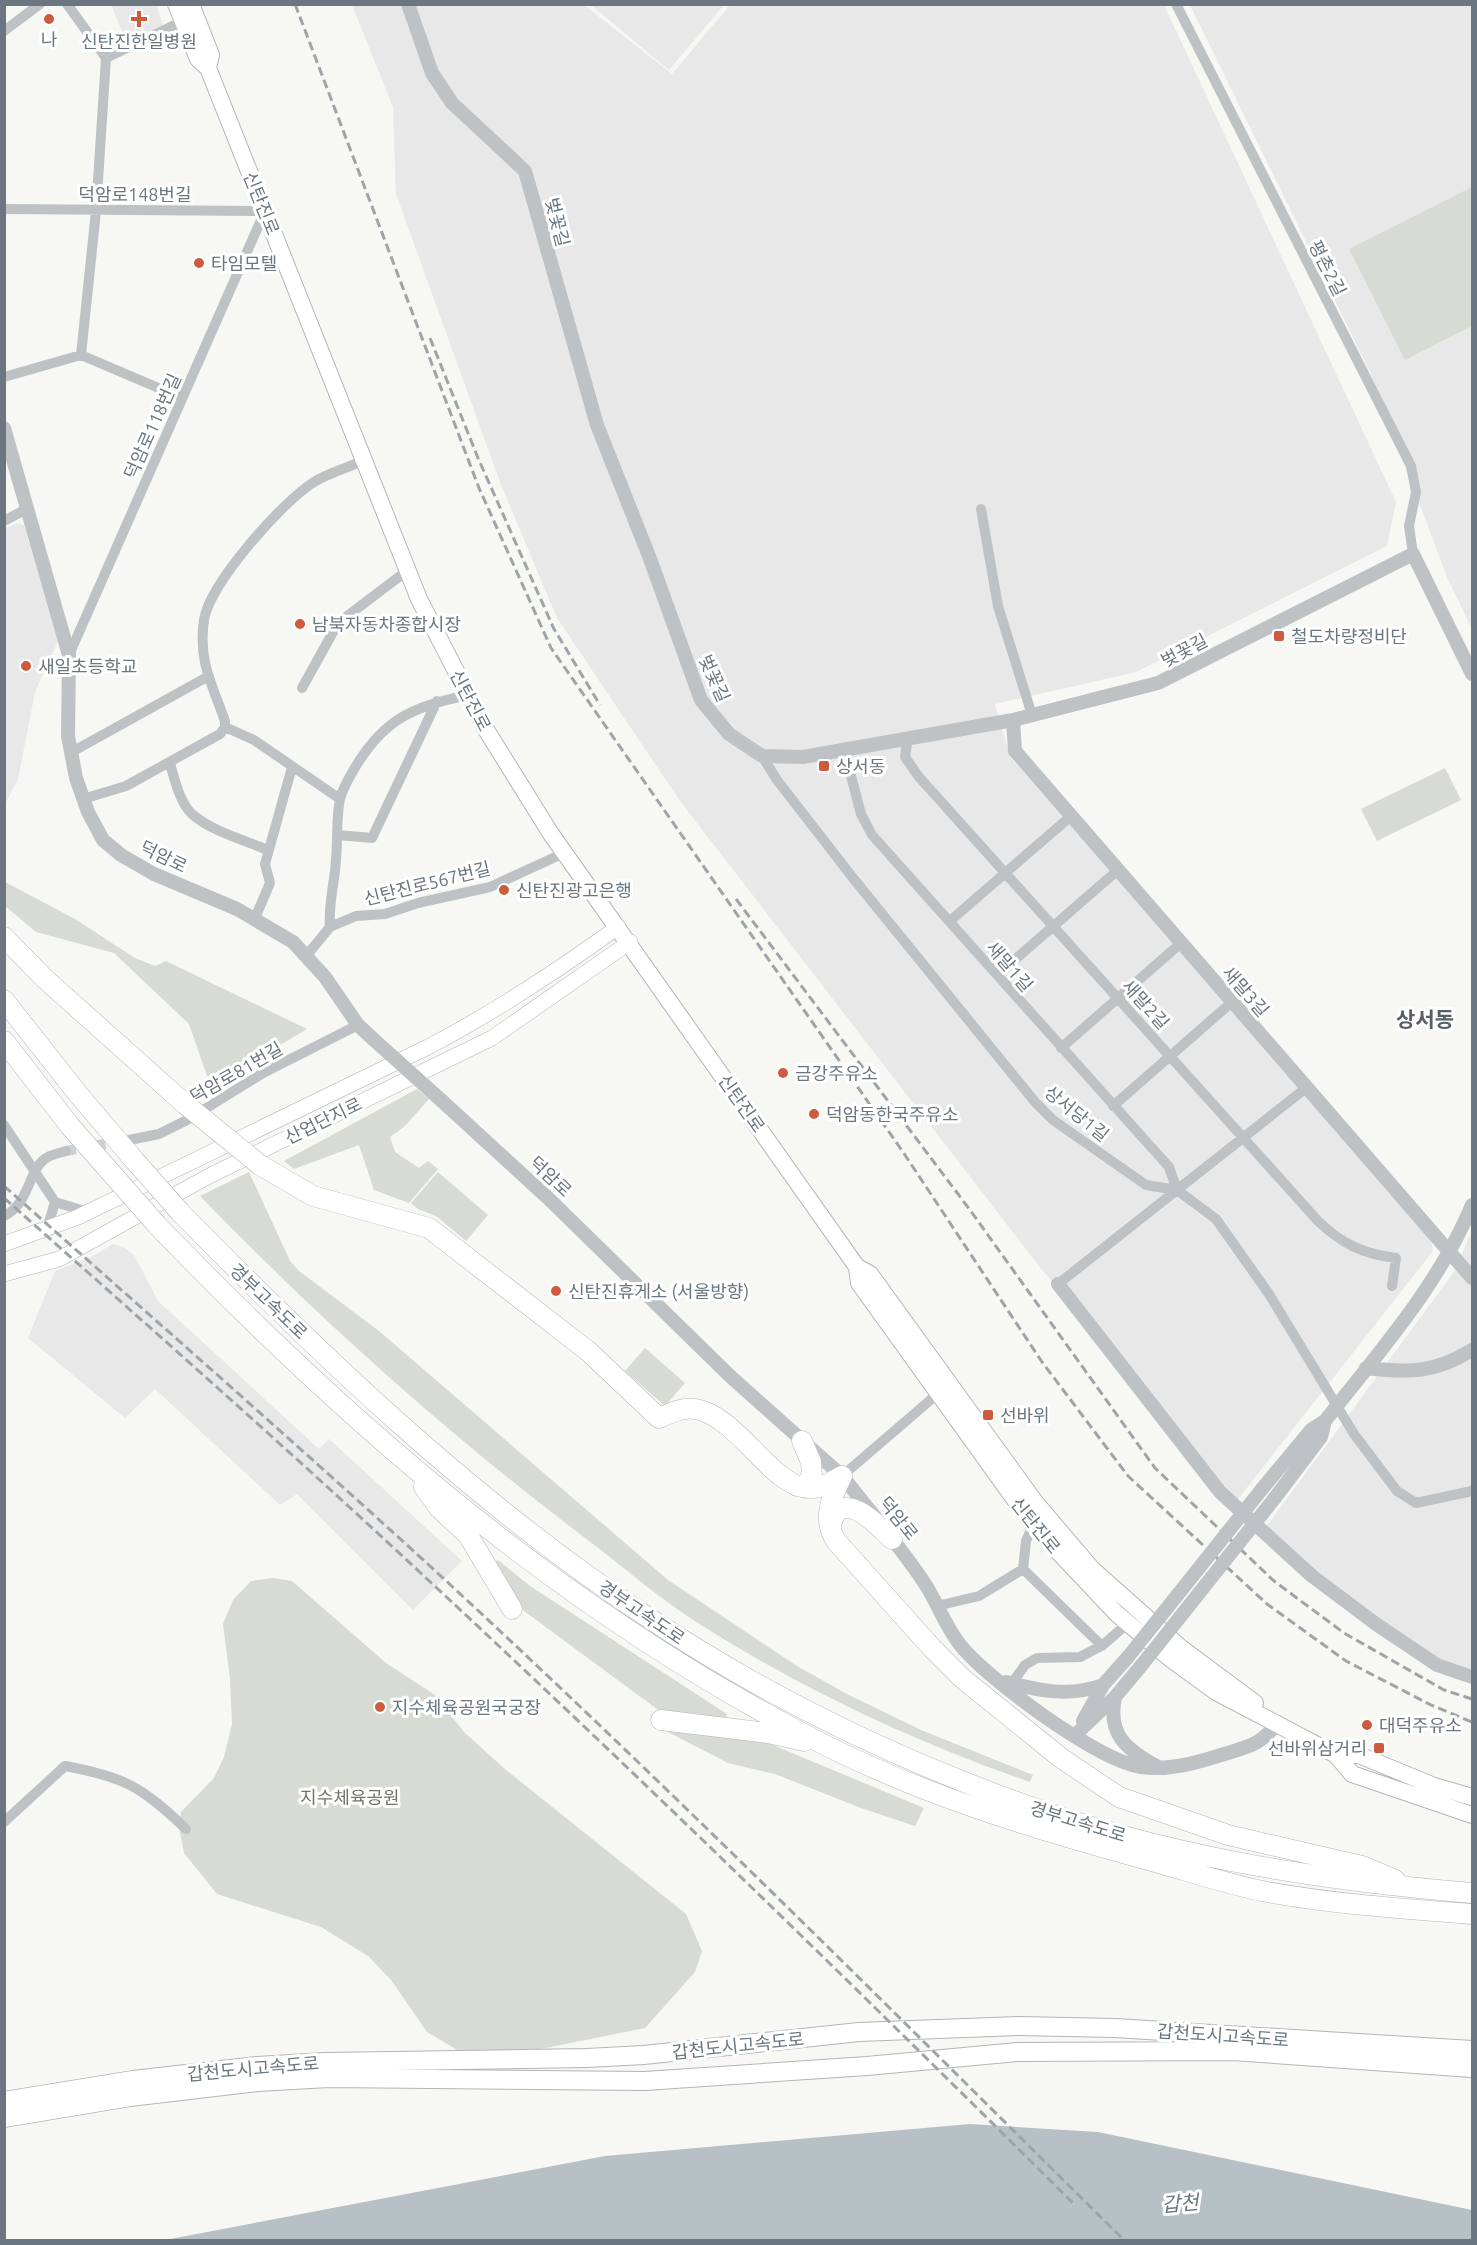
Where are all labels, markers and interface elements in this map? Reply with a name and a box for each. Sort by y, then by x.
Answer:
marker: 신탄진한일병원 [130,10,148,28]
marker: 나 [42,12,56,26]
place label: 나 [41,29,57,49]
place label: 신탄진한일병원 [81,31,197,51]
street label: 신탄진로 [240,169,284,237]
street label: 덕암로148번길 [78,184,192,204]
street label: 벚꽃길 [542,195,574,249]
street label: 평촌2길 [1306,237,1350,299]
place label: 타임모텔 [211,253,277,273]
marker: 타임모텔 [192,256,206,270]
street label: 덕암로118번길 [120,370,184,482]
place label: 남북자동차종합시장 [312,614,461,634]
marker: 남북자동차종합시장 [293,617,307,631]
place label: 철도차량정비단 [1291,626,1407,646]
marker: 철도차량정비단 [1272,629,1286,643]
street label: 벚꽃길 [1157,630,1211,670]
street label: 벚꽃길 [696,651,734,705]
place label: 새일초등학교 [38,656,137,676]
marker: 새일초등학교 [19,659,33,673]
street label: 신탄진로 [447,666,495,734]
place label: 상서동 [836,756,886,776]
marker: 상서동 [817,759,831,773]
street label: 덕암로 [137,836,191,876]
street label: 신탄진로567번길 [362,858,492,908]
place label: 신탄진광고은행 [516,880,632,900]
marker: 신탄진광고은행 [497,883,511,897]
street label: 새말1길 [983,937,1037,995]
street label: 새말3길 [1219,962,1273,1020]
street label: 새말2길 [1119,975,1173,1033]
district label: 상서동 [1396,1007,1454,1031]
street label: 덕암로81번길 [186,1038,286,1106]
place label: 금강주유소 [795,1063,878,1083]
marker: 금강주유소 [776,1066,790,1080]
street label: 신탄진로 [715,1070,769,1136]
street label: 상서당1길 [1041,1081,1113,1145]
street label: 산업단지로 [281,1093,365,1147]
place label: 덕암동한국주유소 [826,1104,958,1124]
marker: 덕암동한국주유소 [807,1107,821,1121]
street label: 덕암로 [526,1152,576,1200]
street label: 경부고속도로 [226,1259,312,1343]
place label: 신탄진휴게소 (서울방향) [568,1281,749,1302]
marker: 신탄진휴게소 (서울방향) [549,1284,563,1298]
place label: 선바위 [1000,1405,1050,1425]
marker: 선바위 [981,1408,995,1422]
street label: 덕암로 [876,1492,922,1544]
street label: 신탄진로 [1007,1493,1065,1557]
street label: 경부고속도로 [595,1576,689,1648]
place label: 지수체육공원국궁장 [392,1697,541,1717]
marker: 지수체육공원국궁장 [373,1700,387,1714]
place label: 대덕주유소 [1379,1715,1462,1735]
marker: 대덕주유소 [1360,1718,1374,1732]
place label: 선바위삼거리 [1268,1738,1367,1758]
marker: 선바위삼거리 [1372,1741,1386,1755]
park label: 지수체육공원 [300,1787,400,1807]
street label: 경부고속도로 [1028,1797,1128,1845]
street label: 갑천도시고속도로 [1156,2020,1290,2050]
street label: 갑천도시고속도로 [671,2028,805,2062]
street label: 갑천도시고속도로 [186,2052,320,2084]
water label: 갑천 [1161,2190,1202,2216]

